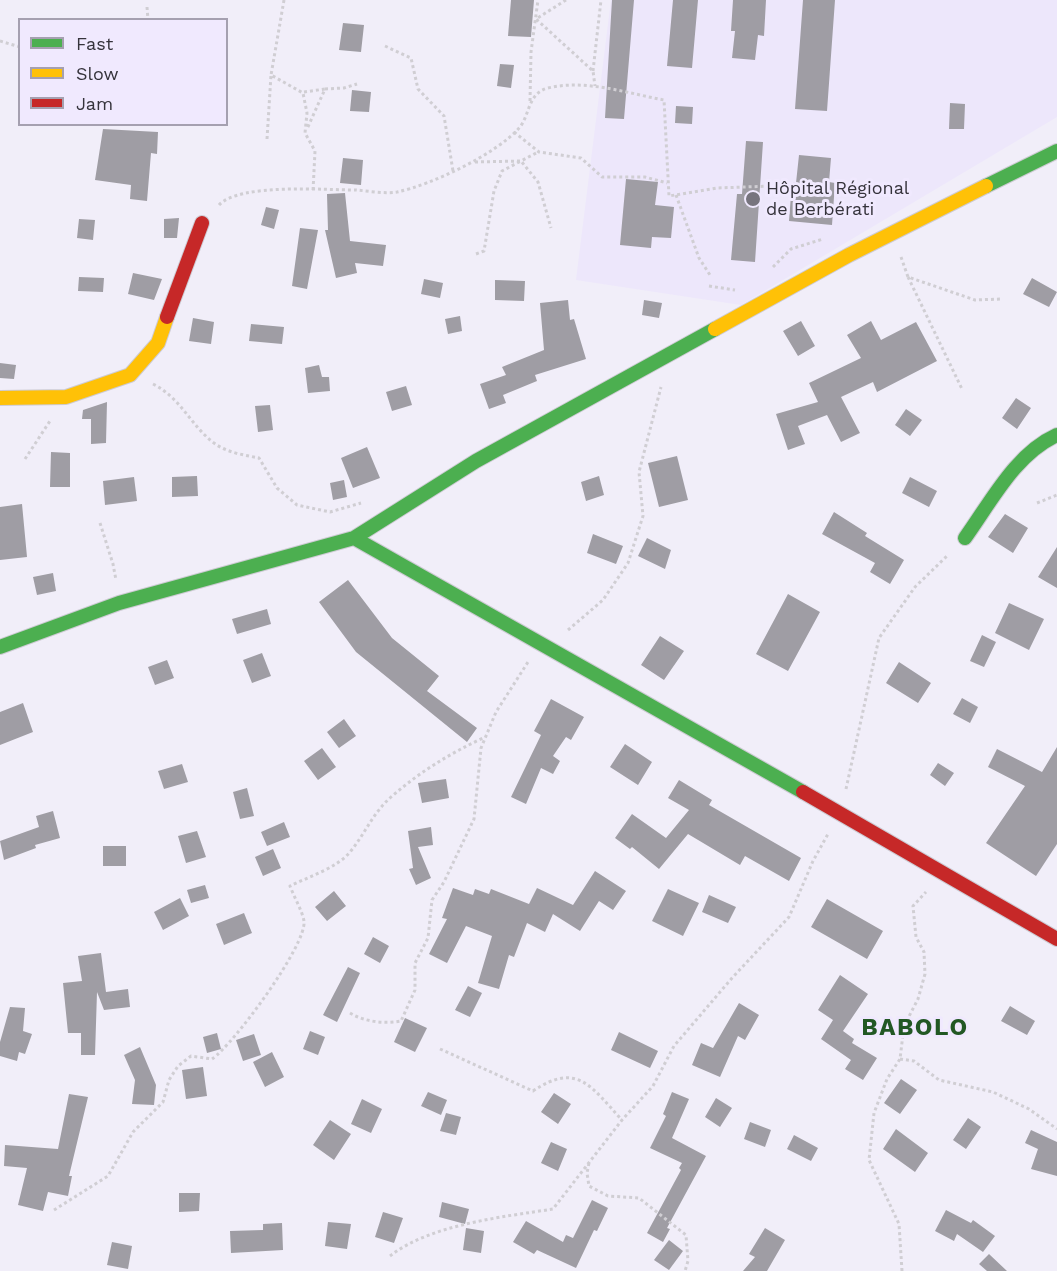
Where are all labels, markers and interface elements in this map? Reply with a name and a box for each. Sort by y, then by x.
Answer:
legend [18,18,228,126]
text: Fast [76,33,113,54]
text: Slow [76,63,119,84]
text: Jam [76,93,113,114]
place label: Hôpital Régional de Berbérati [766,178,909,220]
marker: Hôpital Régional de Berbérati [744,190,762,208]
district label: BABOLO [861,1014,969,1042]

